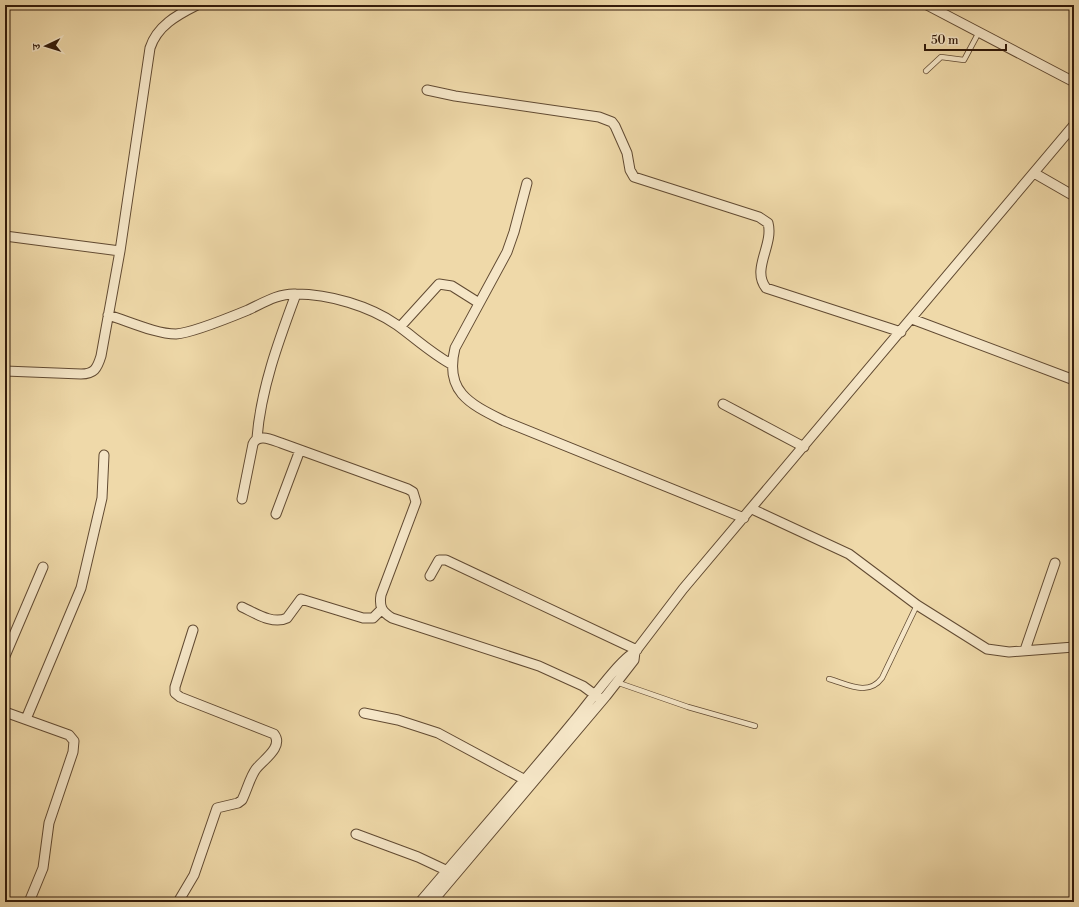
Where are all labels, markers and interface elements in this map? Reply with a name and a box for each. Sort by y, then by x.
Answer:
north arrow [26,26,66,66]
scale bar [925,26,1006,52]
text: 50 m [931,33,959,48]
text: उ [30,42,44,51]

